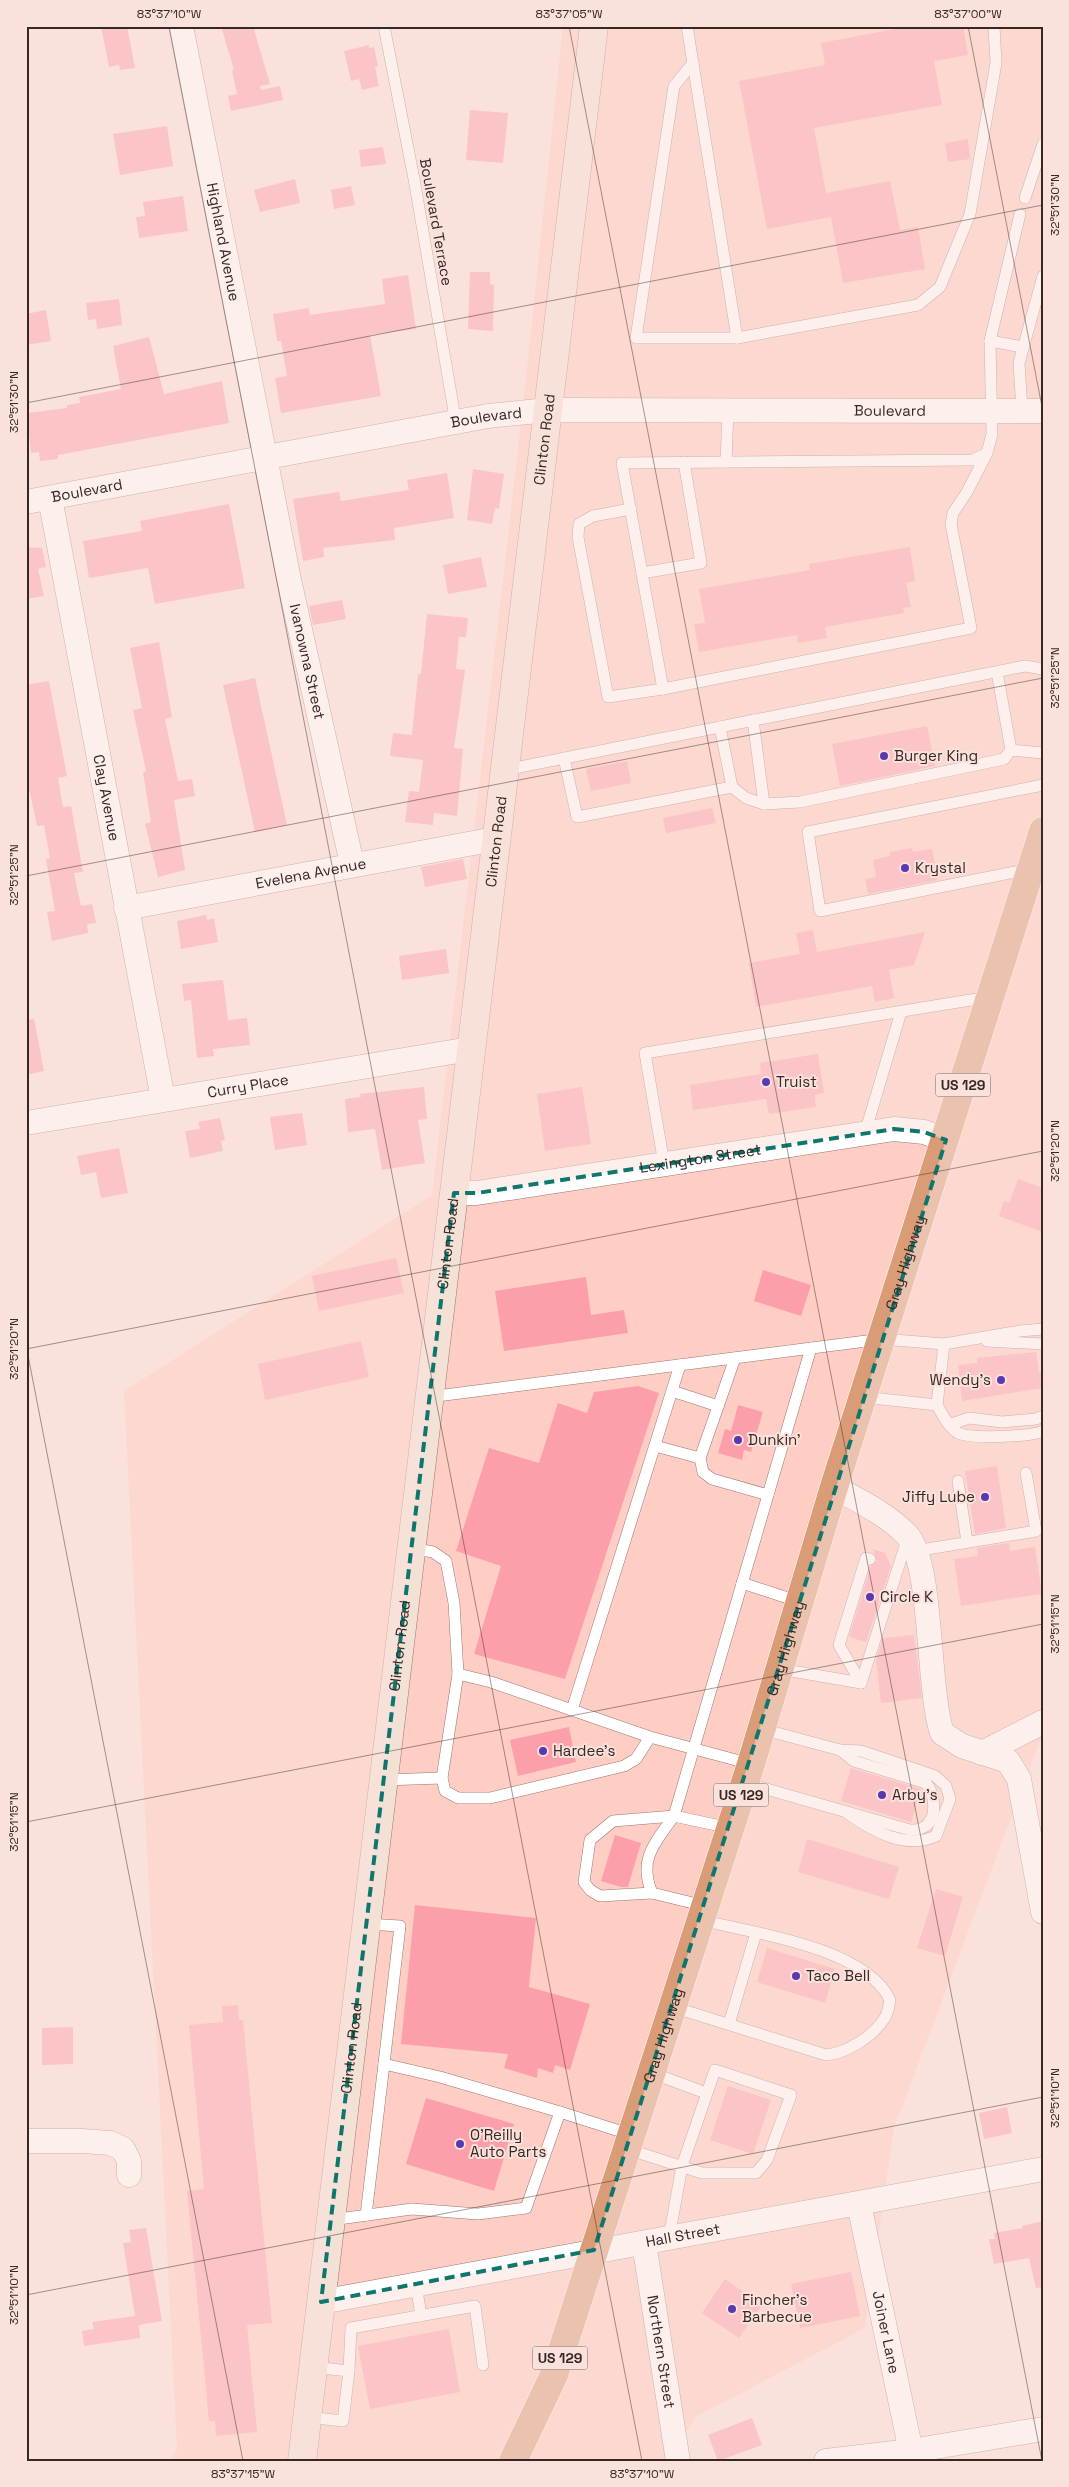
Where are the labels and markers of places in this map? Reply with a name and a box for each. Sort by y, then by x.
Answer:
place label: Burger King [894,746,978,765]
marker: Burger King [878,750,890,762]
place label: Krystal [915,858,966,877]
marker: Krystal [899,862,911,874]
place label: Truist [776,1072,817,1091]
marker: Truist [760,1076,772,1088]
place label: Wendy's [930,1370,991,1389]
marker: Wendy's [995,1374,1007,1386]
place label: Dunkin' [748,1430,801,1449]
marker: Dunkin' [732,1434,744,1446]
place label: Jiffy Lube [902,1487,975,1506]
marker: Jiffy Lube [979,1491,991,1503]
place label: Circle K [880,1587,933,1606]
marker: Circle K [864,1591,876,1603]
place label: Hardee's [553,1741,615,1760]
marker: Hardee's [537,1745,549,1757]
place label: Arby's [892,1785,938,1804]
marker: Arby's [876,1789,888,1801]
place label: Taco Bell [806,1966,870,1985]
marker: Taco Bell [790,1970,802,1982]
place label: O'Reilly Auto Parts [470,2125,546,2161]
marker: O'Reilly Auto Parts [454,2138,466,2150]
place label: Fincher's Barbecue [742,2290,812,2326]
marker: Fincher's Barbecue [726,2303,738,2315]

